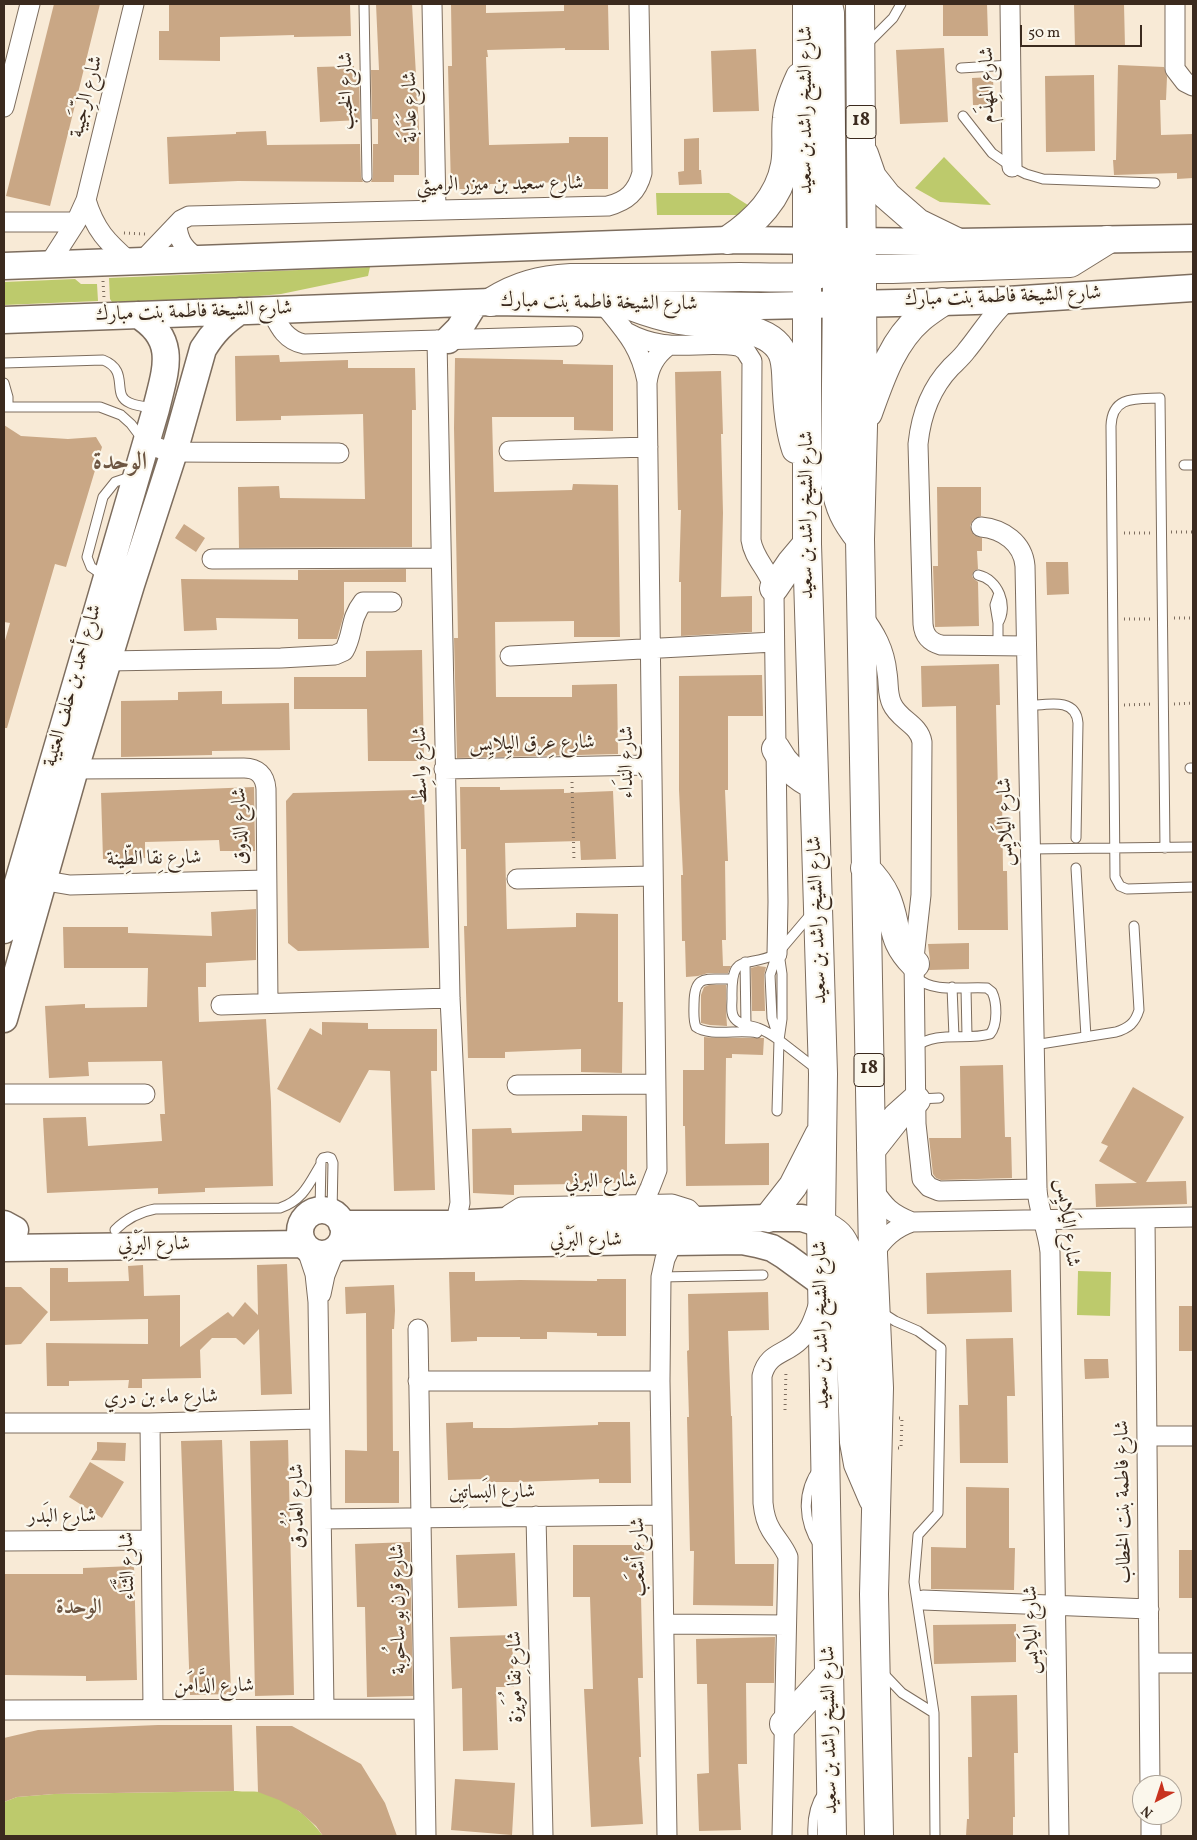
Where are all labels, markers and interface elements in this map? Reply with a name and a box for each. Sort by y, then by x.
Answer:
scale bar [1022,15,1144,47]
text: 50 m [1028,23,1060,44]
street label: شارع الشيخ راشد بن سعيد [795,26,819,194]
street label: شارع المِهذَم [976,47,1002,123]
street label: شارع الخبب [335,52,361,130]
street label: شارع الرِّجَيبة [66,54,110,140]
street label: شارع عَدَابَة [399,71,425,143]
road number: 18 [846,105,876,138]
street label: شارع سعيد بن ميزر الرميثي [416,173,584,199]
street label: شارع الشيخة فاطمة بنت مبارك [904,283,1102,313]
street label: شارع الشيخة فاطمة بنت مبارك [500,290,698,318]
street label: شارع الشيخة فاطمة بنت مبارك [95,298,293,328]
street label: شارع الشيخ راشد بن سعيد [796,431,820,599]
district label: الوحدة [93,449,147,479]
street label: شارع أحمد بن خلف العتيبة [39,602,109,770]
street label: شارع واسِط [409,726,435,804]
street label: شارع النِدَاء [616,726,640,798]
street label: شارع عِرق اليِلايِس [469,732,595,758]
street label: شارع اليَلايِس [994,777,1020,867]
street label: شارع الذوق [229,787,255,865]
street label: شارع الشيخ راشد بن سعيد [804,835,834,1005]
street label: شارع نِقا الطِّينة [106,847,202,873]
road number: 18 [854,1054,884,1086]
street label: شارع البرني [565,1170,637,1196]
street label: شارع اليَلايِس [1049,1177,1083,1269]
street label: شارع البَرْنِي [550,1229,622,1255]
street label: شارع البَرْنِي [118,1233,190,1259]
street label: شارع الشيخ راشد بن سعيد [810,1241,836,1409]
street label: شارع ماء بن دري [104,1386,218,1412]
street label: شارع فاطمة بنت الخطاب [1112,1420,1138,1584]
street label: شارع العُذُوق [286,1463,312,1549]
street label: شارع البَساتِين [449,1481,535,1507]
street label: شارع البَدر [27,1505,97,1531]
street label: شارع أشعَب [627,1517,653,1597]
street label: شارع الثَّنَاء [116,1532,142,1600]
street label: شارع قرن بو ساحُوبة [387,1544,413,1674]
street label: شارع اليَلايِس [1020,1585,1046,1675]
district label: الوحدة [56,1596,102,1622]
street label: شارع نِقا مُوَيزة [504,1631,530,1723]
street label: شارع الشيخ راشد بن سعيد [818,1646,844,1814]
street label: شارع الدَّامَن [174,1675,254,1699]
north arrow [1132,1775,1182,1825]
text: N [1138,1801,1158,1822]

